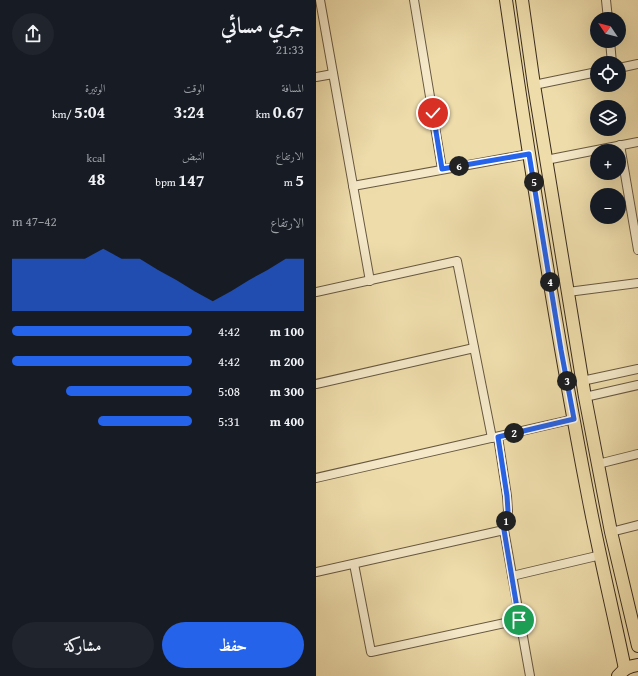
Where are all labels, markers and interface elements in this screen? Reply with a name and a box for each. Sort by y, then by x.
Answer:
text: جري مسائي [221,9,304,41]
north arrow [590,12,626,48]
map controls [590,12,626,224]
button: share [12,13,54,55]
text: 21:33 [276,40,304,59]
button: locate [590,56,626,92]
text: الوتيرة [85,80,105,96]
text: الوقت [184,80,205,96]
text: المسافة [282,80,304,96]
pin [416,96,450,130]
text: 5:04 [74,99,105,124]
text: 3:24 [173,99,205,124]
text: 0.67 [273,99,304,124]
button: layers [590,100,626,136]
icon: check [422,102,444,124]
text: /km [52,106,74,122]
text: km [256,106,273,122]
button: + [590,144,626,180]
text: النبض [182,148,205,164]
text: الارتفاع [275,148,304,164]
text: kcal [87,150,105,166]
pin: 6 [449,156,469,176]
text: 6 [456,158,462,174]
text: 48 [88,166,105,191]
text: 147 [178,167,205,192]
text: 5 [295,167,304,192]
pin: 5 [524,172,544,192]
text: bpm [155,174,178,190]
text: m [284,174,295,190]
text: 5 [531,174,537,190]
button: − [590,188,626,224]
text: 42–47 m [12,212,57,231]
text: الارتفاع [270,213,304,232]
pin: 4 [540,272,560,292]
text: 4 [547,274,553,290]
text: 4:42 [218,322,240,341]
text: 100 m [270,322,304,341]
text: 4:42 [218,352,240,371]
text: 200 m [270,352,304,371]
pin: 3 [557,371,577,391]
text: 3 [564,373,570,389]
text: 5:08 [218,382,240,401]
text: 300 m [270,382,304,401]
text: 5:31 [218,412,240,431]
text: 400 m [270,412,304,431]
pin: 2 [504,423,524,443]
text: 2 [511,425,517,441]
pin: 1 [496,511,516,531]
text: 1 [503,513,509,529]
pin [502,603,536,637]
icon: arrive [508,609,530,631]
button: مشاركة [12,622,154,668]
button: حفظ [162,622,304,668]

